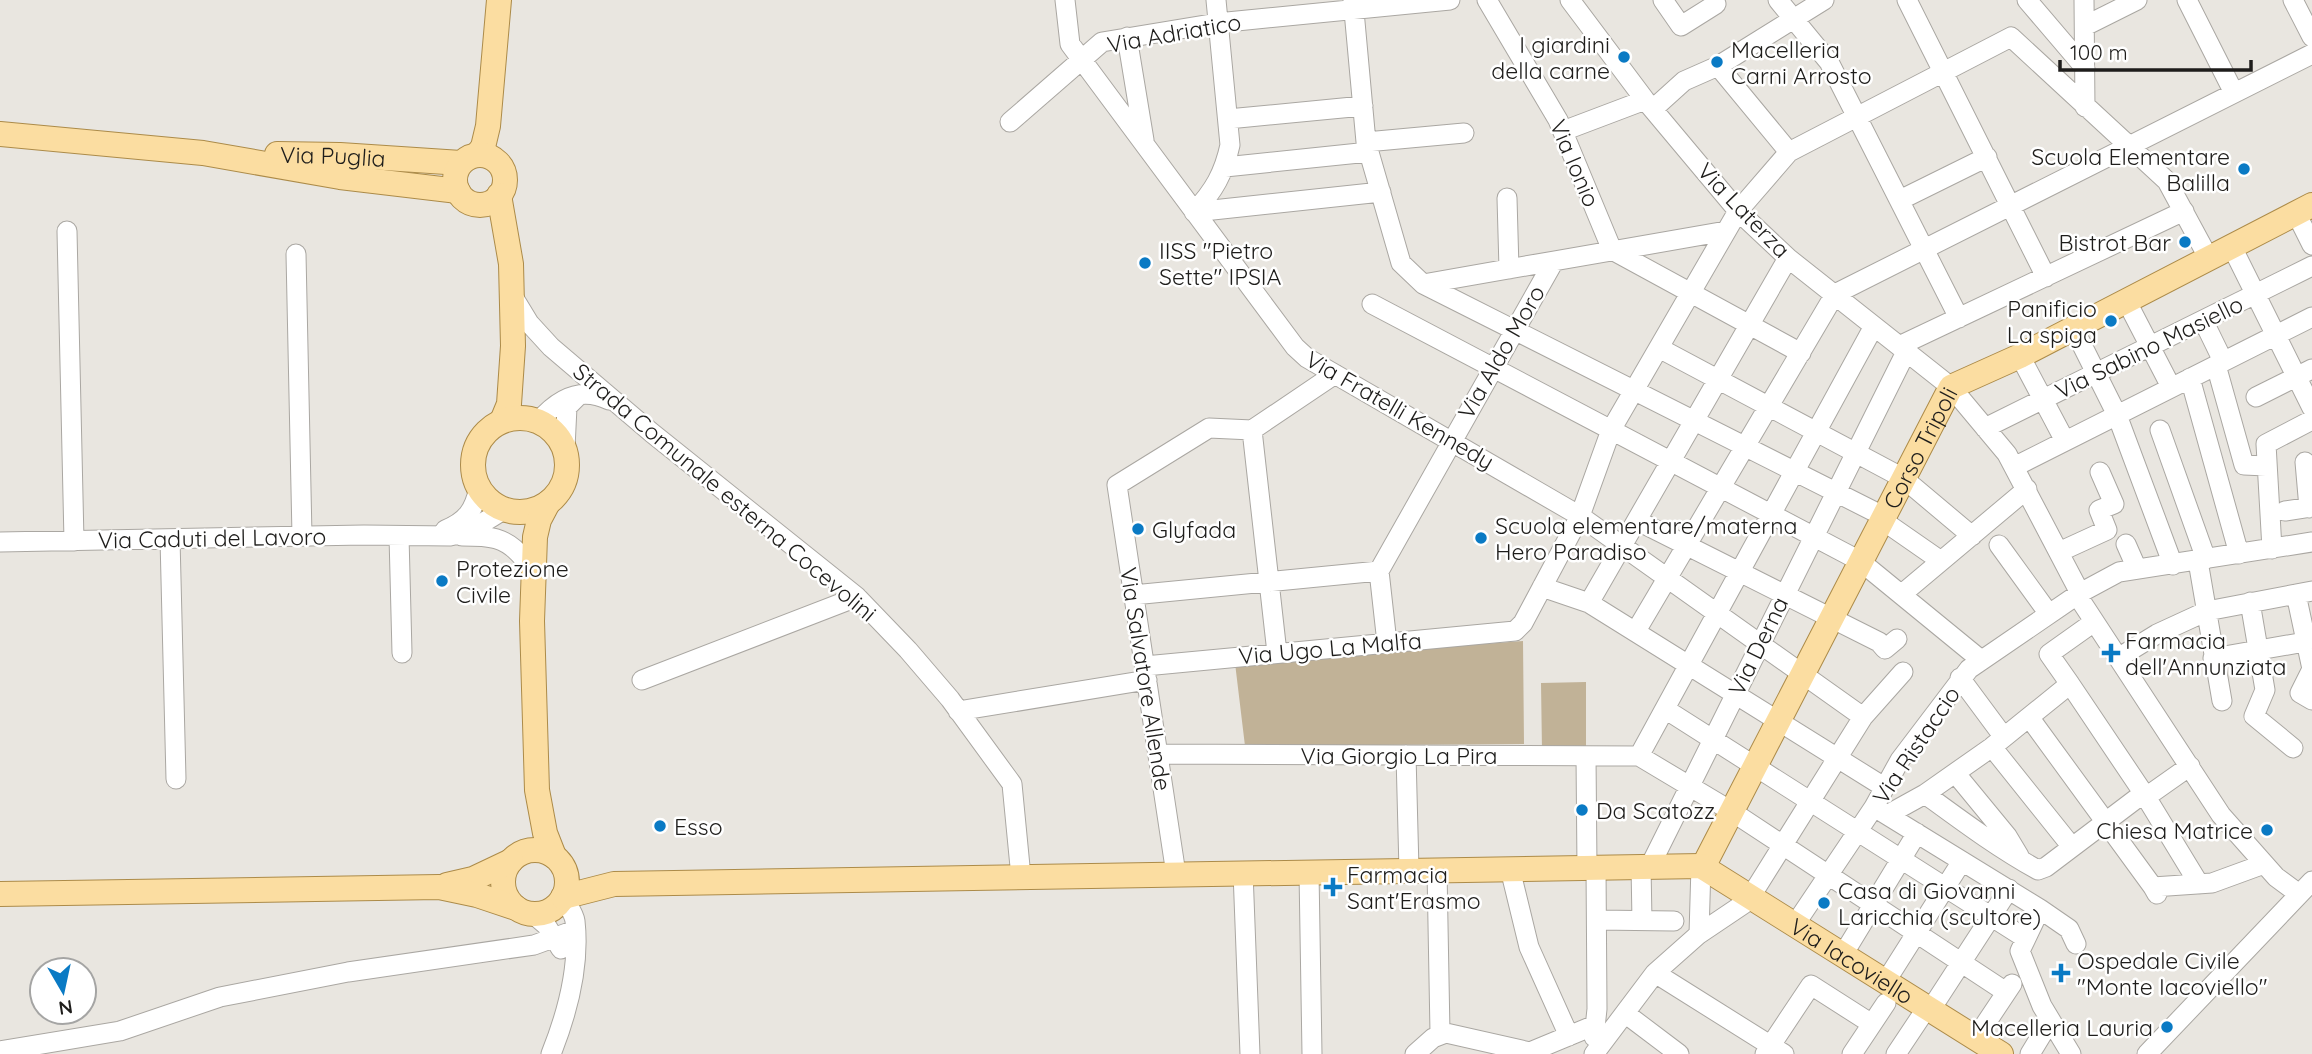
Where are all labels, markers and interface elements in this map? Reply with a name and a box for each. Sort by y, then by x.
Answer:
street label: Via Adriatico [1105,7,1243,59]
scale bar [2060,28,2251,72]
place label: I giardini della carne [1491,30,1610,85]
place label: Macelleria Carni Arrosto [1731,35,1872,90]
text: 100 m [2070,39,2128,65]
marker: I giardini della carne [1616,49,1632,65]
marker: Macelleria Carni Arrosto [1709,54,1725,70]
street label: Via Ionio [1544,115,1606,211]
street label: Via Puglia [280,140,387,172]
place label: Scuola Elementare Balilla [2031,142,2230,197]
street label: Via Laterza [1692,156,1796,264]
marker: Scuola Elementare Balilla [2236,161,2252,177]
place label: Bistrot Bar [2058,228,2171,257]
marker: Bistrot Bar [2177,234,2193,250]
place label: IISS "Pietro Sette" IPSIA [1159,236,1282,291]
marker: IISS "Pietro Sette" IPSIA [1137,255,1153,271]
street label: Via Aldo Moro [1451,280,1551,424]
street label: Via Sabino Masiello [2050,289,2248,405]
place label: Panificio La spiga [2007,294,2097,349]
marker: Panificio La spiga [2103,313,2119,329]
street label: Via Fratelli Kennedy [1301,344,1499,476]
street label: Strada Comunale esterna Cocevolini [568,357,882,627]
street label: Corso Tripoli [1876,382,1963,513]
place label: Scuola elementare/materna Hero Paradiso [1495,511,1797,566]
place label: Glyfada [1152,515,1236,544]
marker: Glyfada [1130,521,1146,537]
street label: Via Caduti del Lavoro [98,522,326,554]
marker: Scuola elementare/materna Hero Paradiso [1473,530,1489,546]
place label: Protezione Civile [456,554,569,609]
street label: Via Salvatore Allende [1114,565,1178,793]
marker: Protezione Civile [434,573,450,589]
street label: Via Derna [1722,592,1794,700]
street label: Via Ugo La Malfa [1237,626,1423,670]
place label: Farmacia dell'Annunziata [2125,626,2286,681]
marker: Farmacia dell'Annunziata [2103,645,2119,661]
street label: Via Ristaccio [1866,681,1966,809]
street label: Via Giorgio La Pira [1301,741,1497,770]
place label: Da Scatozz [1596,796,1715,825]
marker: Da Scatozz [1574,802,1590,818]
place label: Esso [674,812,723,841]
place label: Chiesa Matrice [2096,816,2253,845]
marker: Esso [652,818,668,834]
marker: Chiesa Matrice [2259,822,2275,838]
place label: Farmacia Sant'Erasmo [1347,860,1481,915]
place label: Casa di Giovanni Laricchia (scultore) [1838,876,2041,931]
marker: Farmacia Sant'Erasmo [1325,879,1341,895]
marker: Casa di Giovanni Laricchia (scultore) [1816,895,1832,911]
street label: Via Iacoviello [1785,911,1919,1010]
place label: Ospedale Civile "Monte Iacoviello" [2077,946,2268,1001]
north arrow [28,956,98,1026]
marker: Ospedale Civile "Monte Iacoviello" [2051,963,2071,983]
text: N [57,995,74,1021]
place label: Macelleria Lauria [1971,1013,2153,1042]
marker: Macelleria Lauria [2159,1019,2175,1035]

